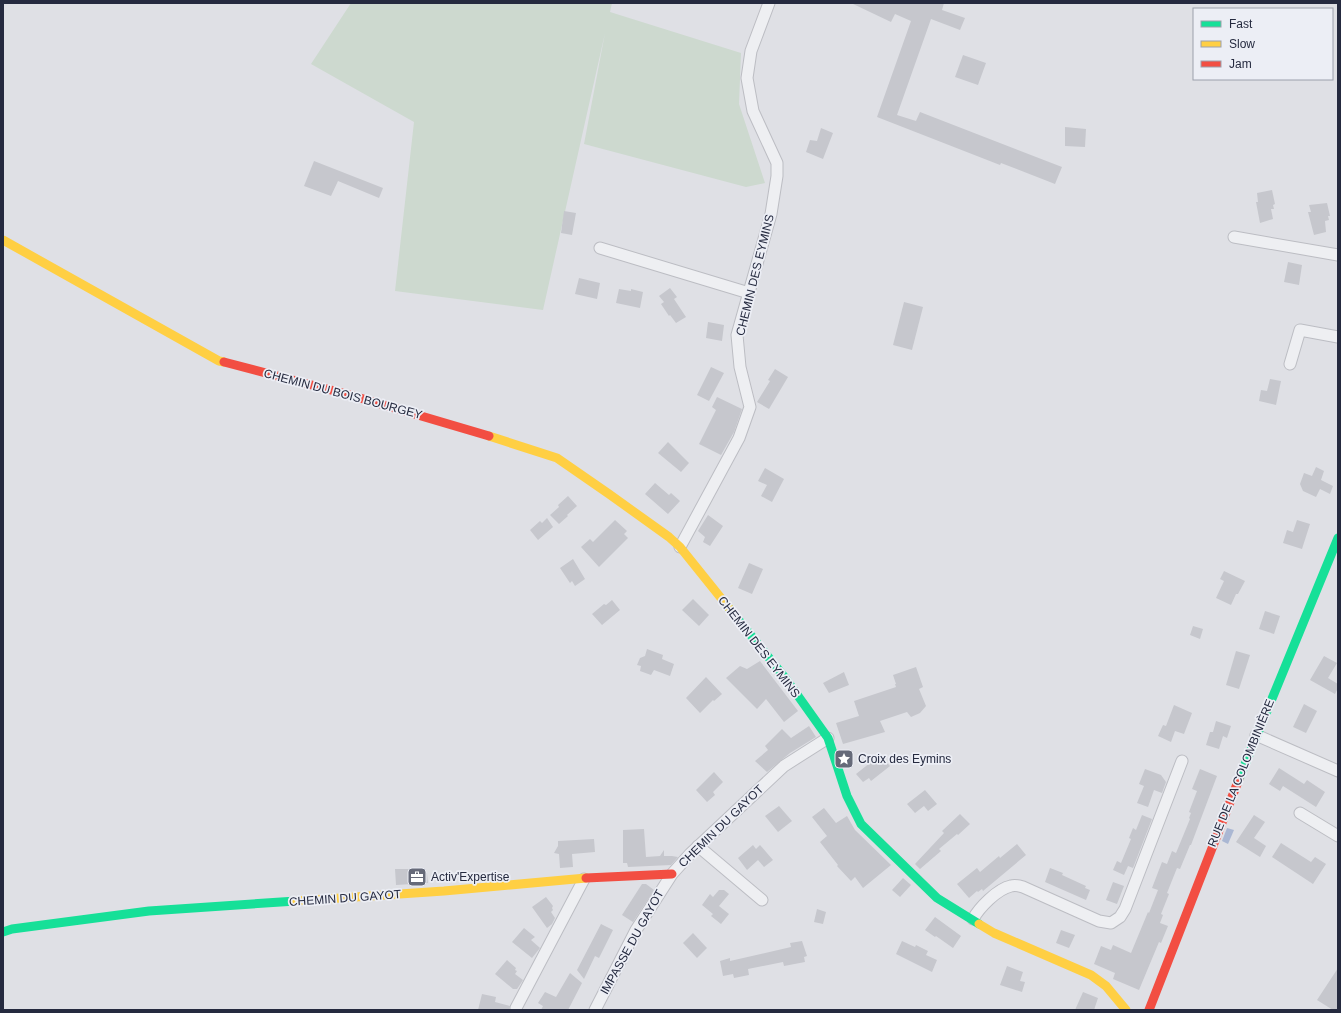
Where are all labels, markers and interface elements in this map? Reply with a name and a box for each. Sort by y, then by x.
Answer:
legend [1193,8,1333,80]
text: Fast [1229,17,1253,31]
text: Slow [1229,37,1255,51]
text: Jam [1229,57,1252,71]
street label: CHEMIN DES EYMINS [733,213,777,337]
street label: CHEMIN DU BOIS BOURGEY [262,366,424,422]
street label: CHEMIN DES EYMINS [715,594,803,700]
street label: RUE DE LA COLOMBINIÈRE [1204,697,1277,849]
place icon: Croix des Eymins [833,748,855,770]
place label: Croix des Eymins [858,752,951,766]
street label: CHEMIN DU GAYOT [676,781,767,870]
office icon: Activ'Expertise [406,866,428,888]
place label: Activ'Expertise [431,870,510,884]
street label: CHEMIN DU GAYOT [288,887,402,909]
street label: IMPASSE DU GAYOT [597,887,667,997]

